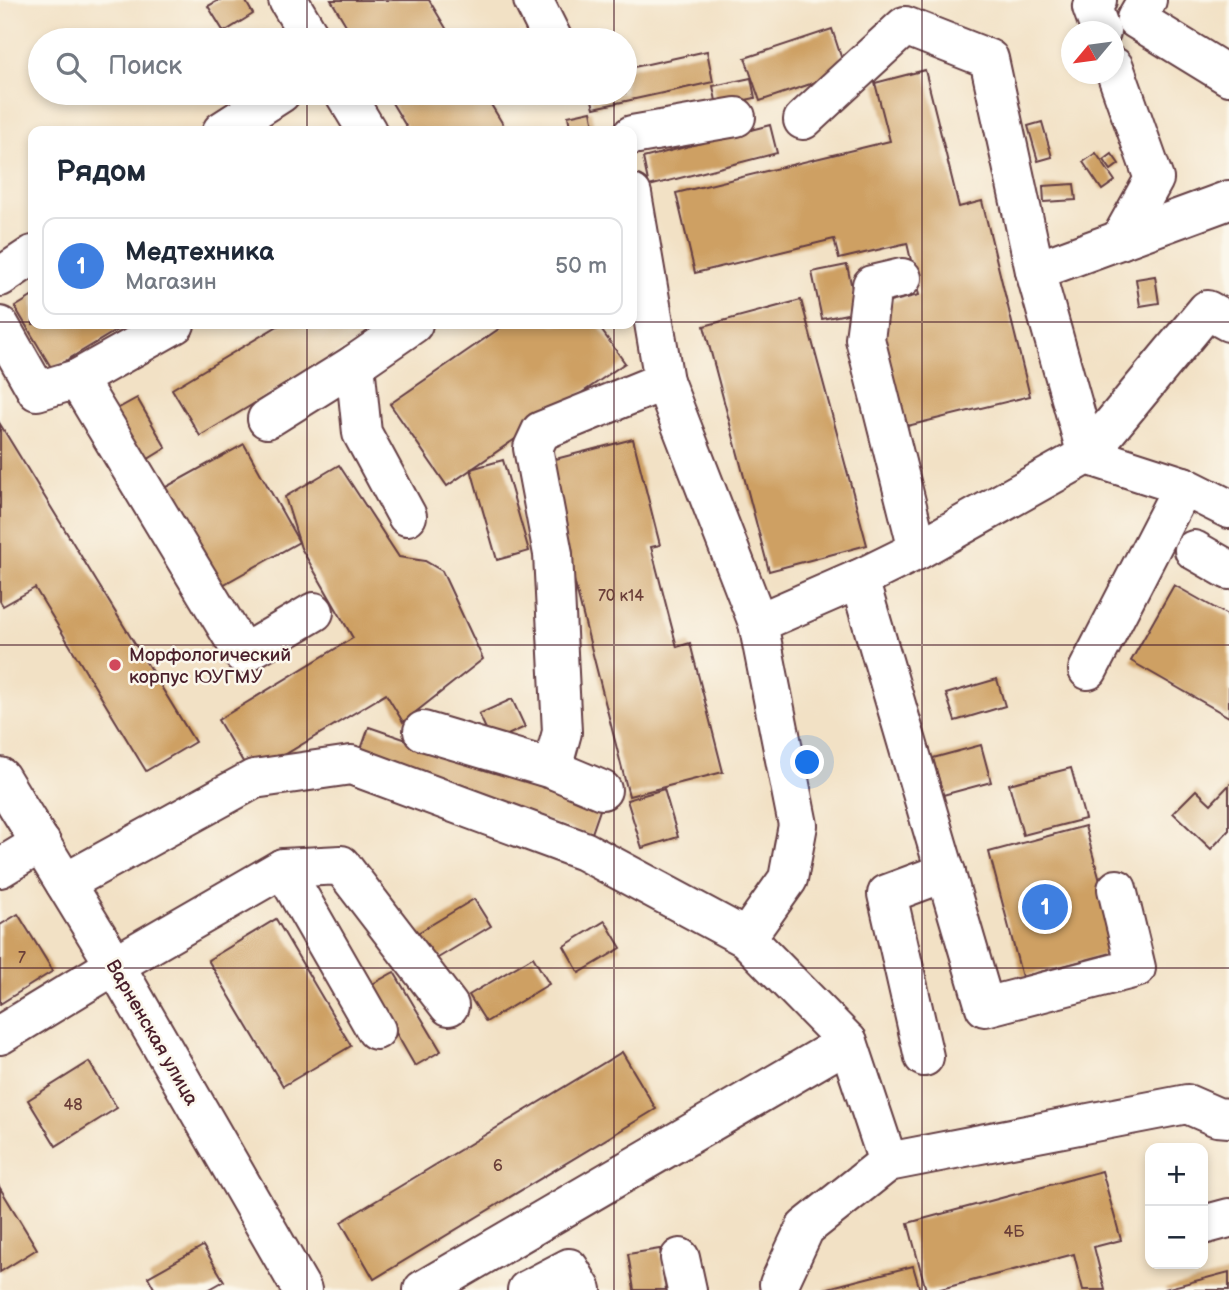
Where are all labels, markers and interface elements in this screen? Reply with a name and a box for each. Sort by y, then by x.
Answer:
north arrow [1061,21,1124,84]
search box [28,28,637,105]
icon: search [52,48,90,86]
text: Поиск [108,51,182,82]
text: Рядом [56,154,146,190]
text: Медтехника [125,237,274,268]
text: 1 [76,252,86,280]
text: 50 m [555,252,607,280]
text: Магазин [125,268,217,296]
house number: 70 к14 [598,587,644,606]
place label: Морфологический корпус ЮУГМУ [129,644,291,689]
marker: Морфологический корпус ЮУГМУ [107,657,123,673]
your location [790,745,824,779]
pin: 1 [1022,881,1068,933]
house number: 7 [18,949,26,968]
street label: Варненская улица [101,956,203,1110]
house number: 48 [63,1096,83,1115]
map controls [1145,1143,1208,1269]
button: + [1145,1143,1208,1206]
house number: 6 [493,1157,503,1176]
button: − [1145,1206,1208,1269]
house number: 4Б [1004,1223,1025,1242]

